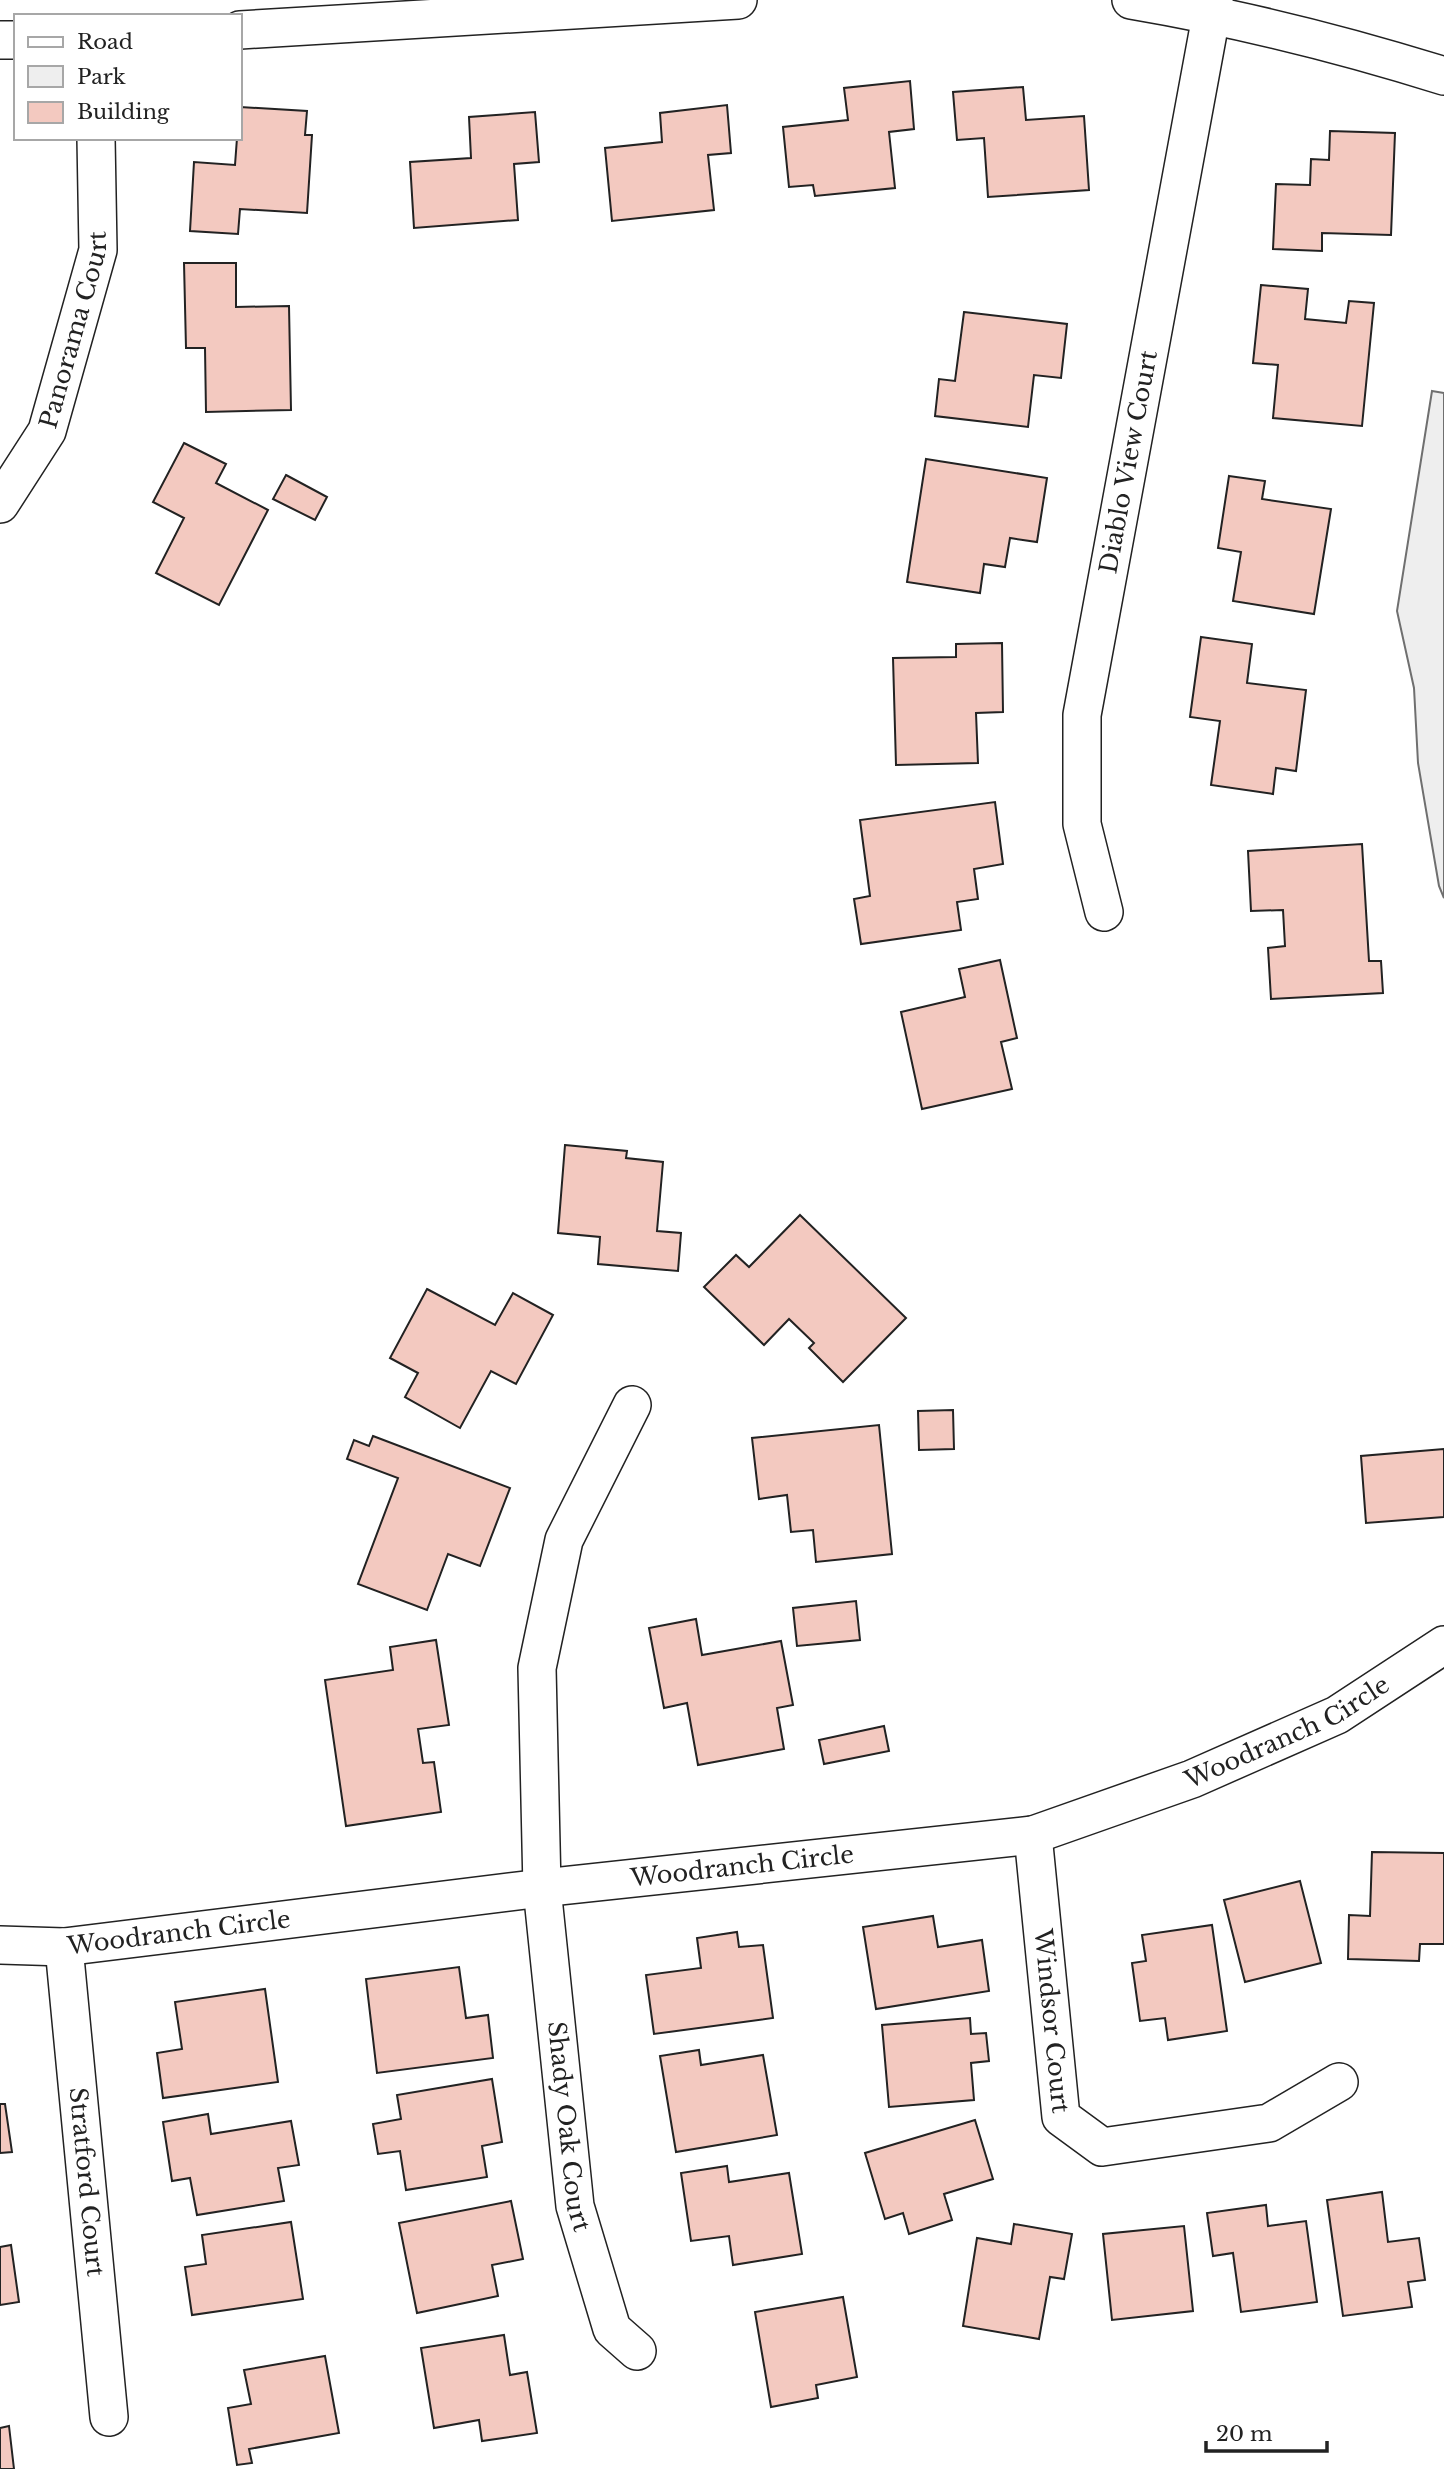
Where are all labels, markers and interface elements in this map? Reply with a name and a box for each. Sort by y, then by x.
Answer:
legend [14,14,242,140]
text: Road [77,29,133,55]
text: Park [77,64,126,90]
text: Building [77,99,170,125]
street label: Panorama Court [33,231,112,432]
street label: Diablo View Court [1093,348,1163,576]
street label: Woodranch Circle [1179,1670,1395,1795]
street label: Woodranch Circle [628,1839,855,1892]
street label: Woodranch Circle [65,1904,292,1961]
street label: Windsor Court [1028,1927,1076,2114]
street label: Shady Oak Court [542,2020,597,2235]
street label: Stratford Court [64,2086,110,2278]
scale bar [1206,2410,1327,2454]
text: 20 m [1216,2421,1273,2447]

